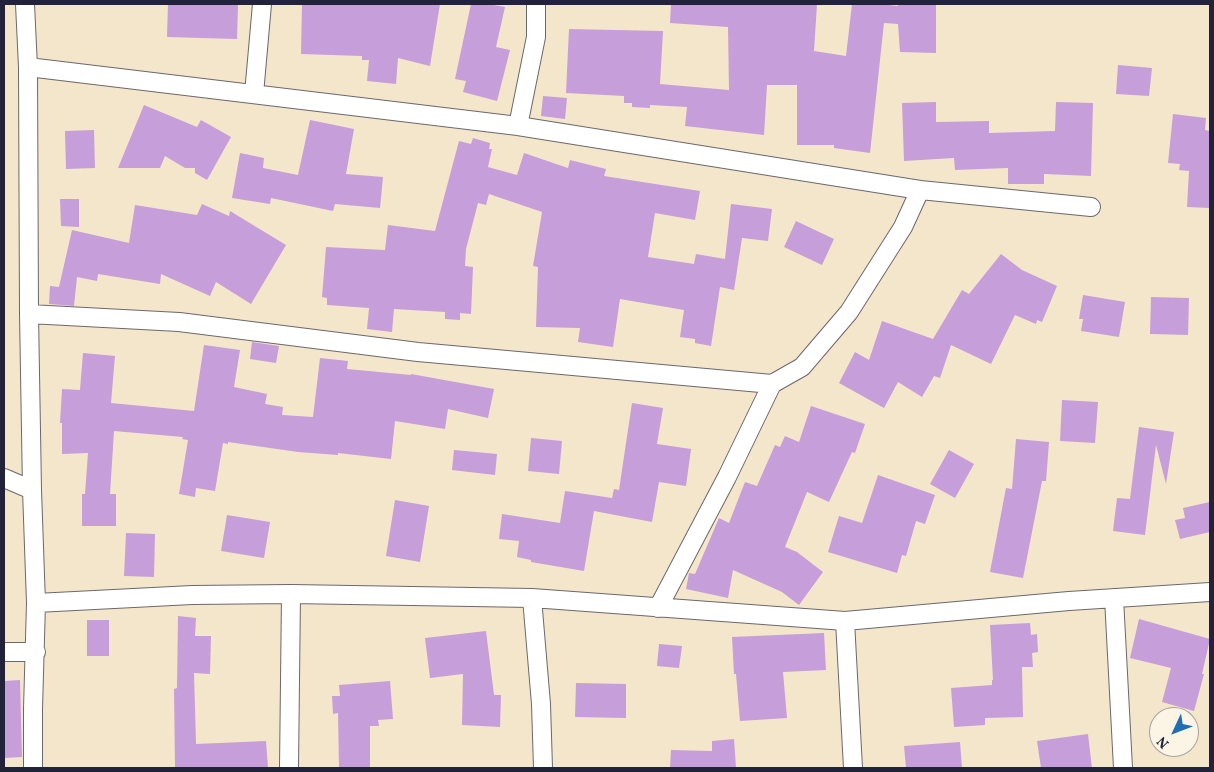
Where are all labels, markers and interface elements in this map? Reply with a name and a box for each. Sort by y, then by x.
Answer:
north arrow [1149,707,1199,757]
text: N [1153,732,1174,752]

